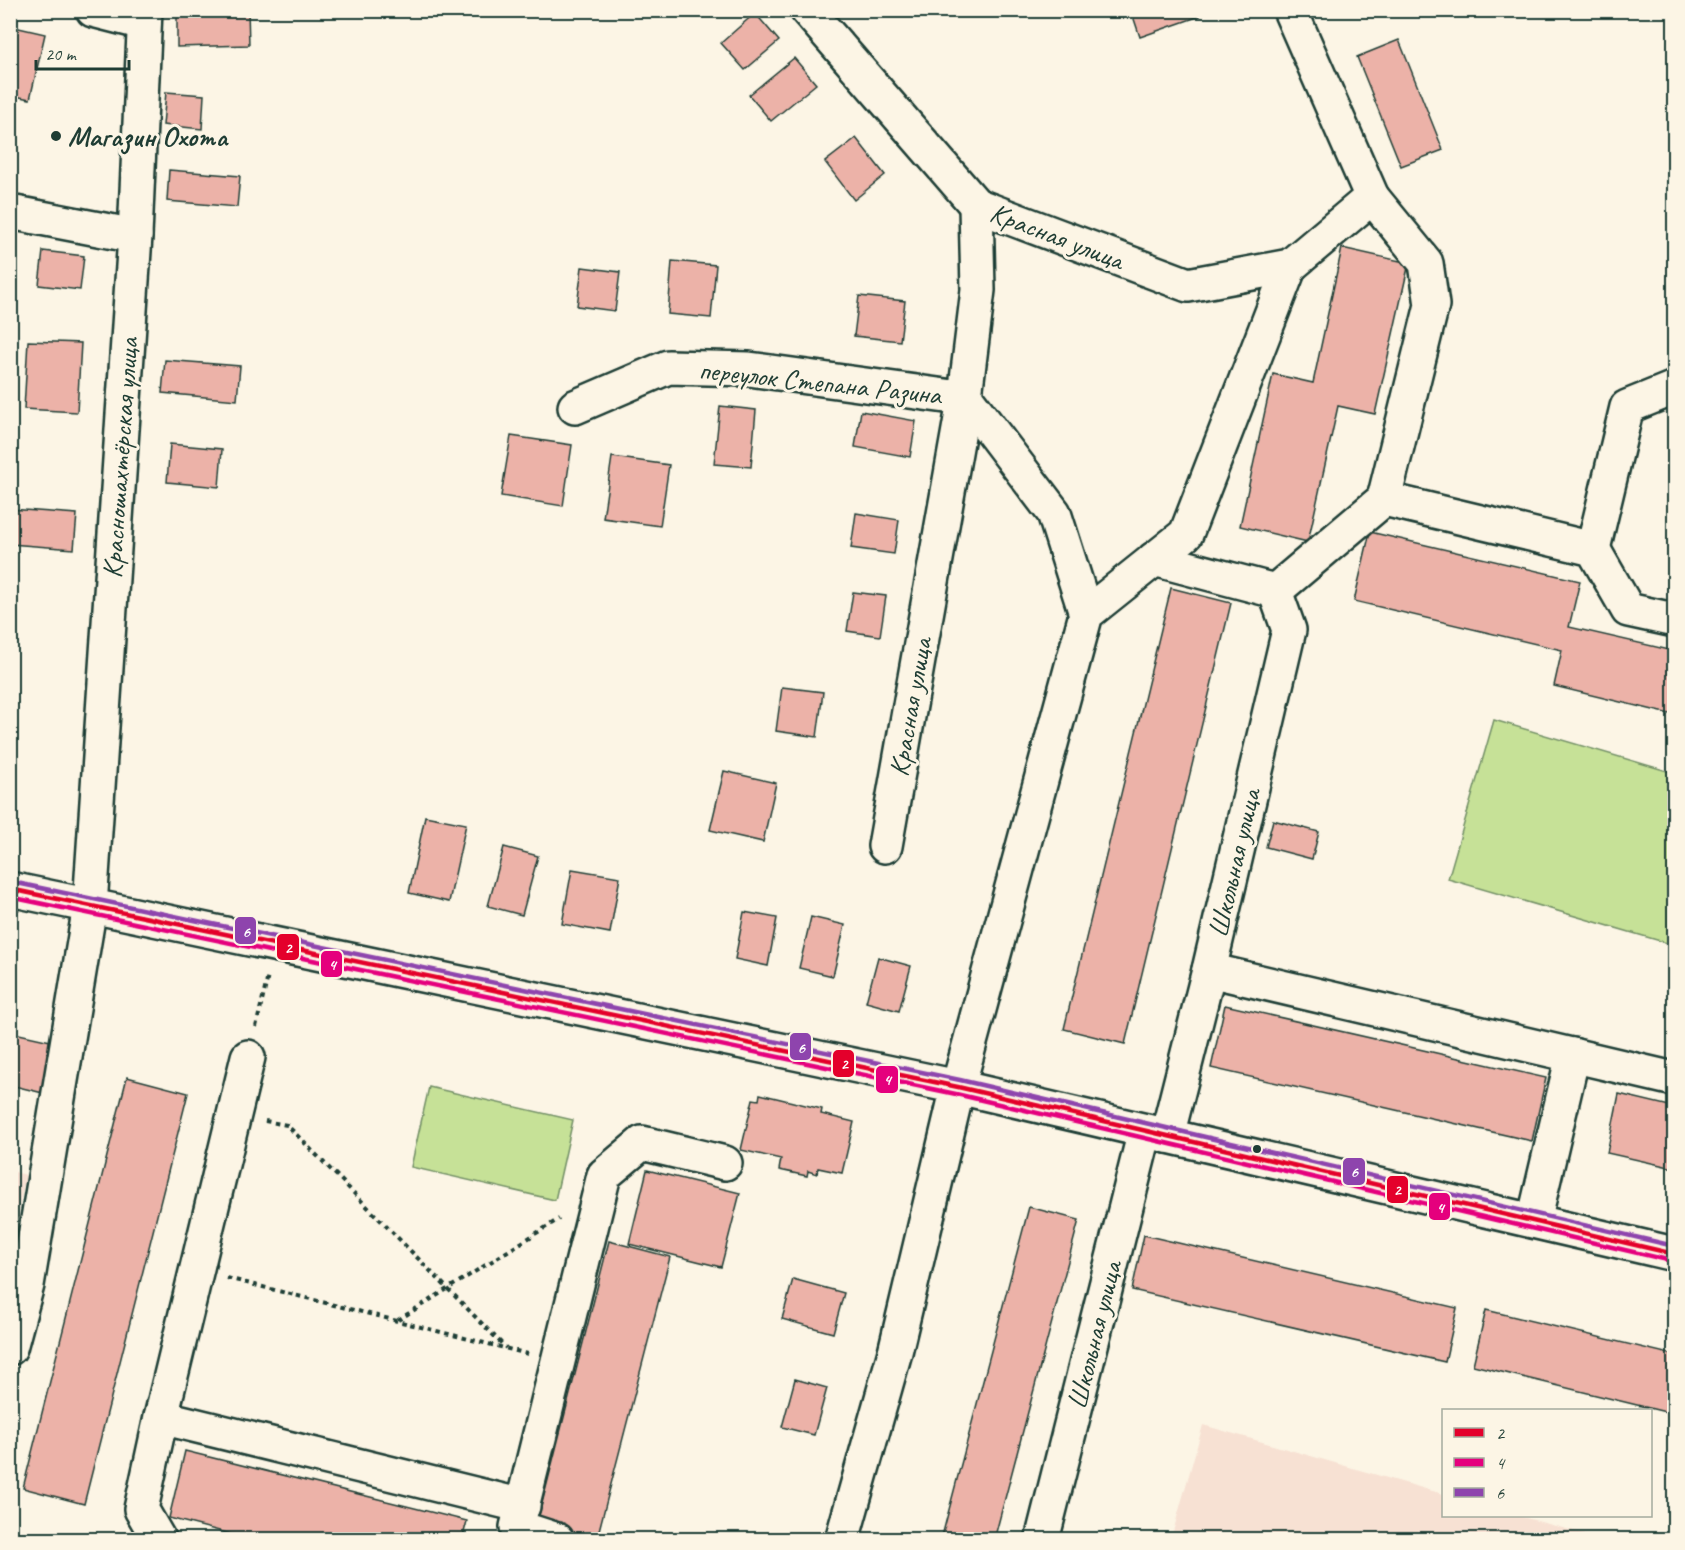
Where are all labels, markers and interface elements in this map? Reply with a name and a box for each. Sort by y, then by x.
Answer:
scale bar [36,33,129,71]
text: 20 m [45,43,78,65]
place label: Магазин Охота [68,119,229,155]
marker: Магазин Охота [49,129,63,143]
street label: Красная улица [985,195,1131,278]
street label: Красношахтёрская улица [94,335,146,579]
street label: переулок Степана Разина [697,352,945,412]
street label: Красная улица [881,633,940,779]
street label: Школьная улица [1200,783,1269,941]
line badge: 6 [234,916,257,945]
text: 6 [242,922,251,942]
line badge: 2 [276,933,300,961]
text: 2 [284,938,293,958]
line badge: 4 [320,950,343,978]
text: 4 [328,955,337,975]
line badge: 6 [789,1032,812,1061]
text: 6 [797,1038,806,1058]
line badge: 2 [832,1049,855,1078]
text: 2 [840,1054,849,1074]
line badge: 4 [875,1065,899,1094]
text: 4 [883,1070,892,1090]
unlabelled marker [1251,1143,1263,1155]
line badge: 6 [1342,1157,1366,1186]
text: 6 [1350,1162,1359,1182]
line badge: 2 [1386,1175,1409,1204]
text: 2 [1393,1180,1402,1200]
line badge: 4 [1428,1192,1451,1221]
text: 4 [1436,1198,1445,1218]
street label: Школьная улица [1059,1255,1130,1413]
legend [1442,1409,1652,1517]
text: 2 [1496,1422,1506,1444]
text: 4 [1496,1452,1506,1474]
text: 6 [1496,1482,1505,1504]

